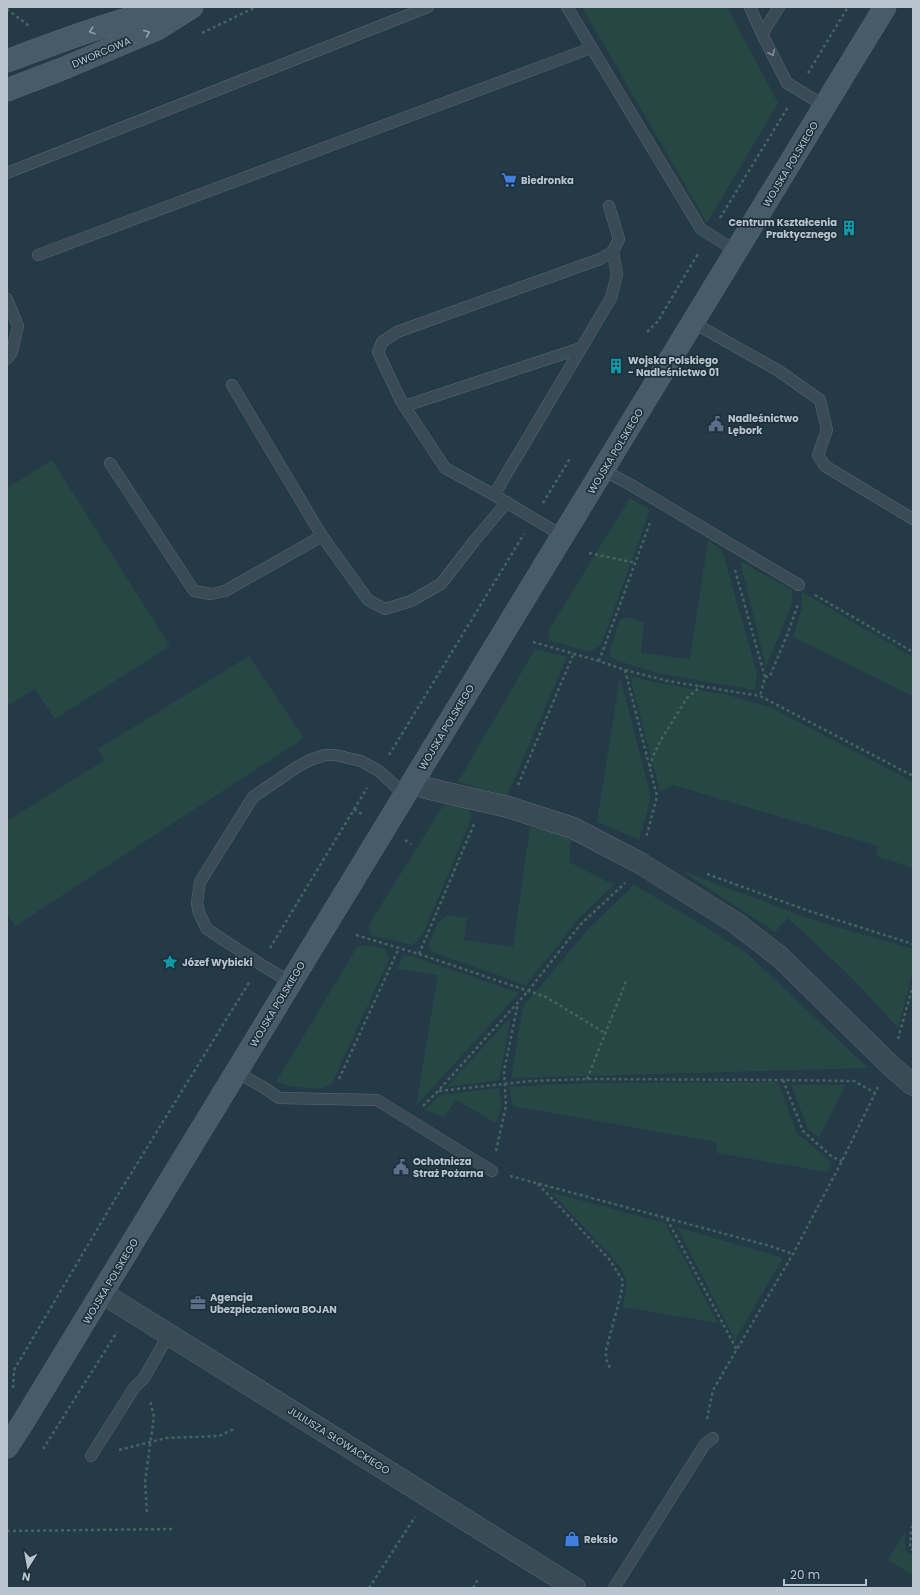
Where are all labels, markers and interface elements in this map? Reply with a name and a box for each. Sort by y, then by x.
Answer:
one-way arrow [89,26,96,35]
one-way arrow [143,30,150,38]
street label: DWORCOWA [69,33,133,72]
one-way arrow [767,48,775,56]
street label: WOJSKA POLSKIEGO [759,119,822,210]
supermarket icon: Biedronka [500,171,518,189]
place label: Biedronka [521,173,574,188]
place label: Centrum Kształcenia Praktycznego [728,215,838,242]
building icon: Centrum Kształcenia Praktycznego [840,219,858,237]
place label: Wojska Polskiego - Nadleśnictwo 01 [628,353,719,380]
building icon: Wojska Polskiego - Nadleśnictwo 01 [607,357,625,375]
street label: WOJSKA POLSKIEGO [584,406,647,497]
place label: Nadleśnictwo Lębork [728,411,799,438]
public building icon: Nadleśnictwo Lębork [707,415,725,433]
street label: WOJSKA POLSKIEGO [415,682,478,773]
place icon: Józef Wybicki [161,953,179,971]
place label: Józef Wybicki [182,955,253,970]
street label: WOJSKA POLSKIEGO [246,959,309,1050]
place label: Ochotnicza Straż Pożarna [413,1154,484,1181]
public building icon: Ochotnicza Straż Pożarna [392,1158,410,1176]
street label: WOJSKA POLSKIEGO [79,1236,142,1327]
place label: Agencja Ubezpieczeniowa BOJAN [210,1290,337,1317]
office icon: Agencja Ubezpieczeniowa BOJAN [189,1294,207,1312]
street label: JULIUSZA SŁOWACKIEGO [285,1403,393,1478]
shop icon: Reksio [563,1530,581,1548]
place label: Reksio [584,1532,618,1547]
north arrow [8,1547,48,1587]
scale bar [784,1561,866,1587]
text: 20 m [790,1566,820,1583]
text: N [21,1568,32,1585]

